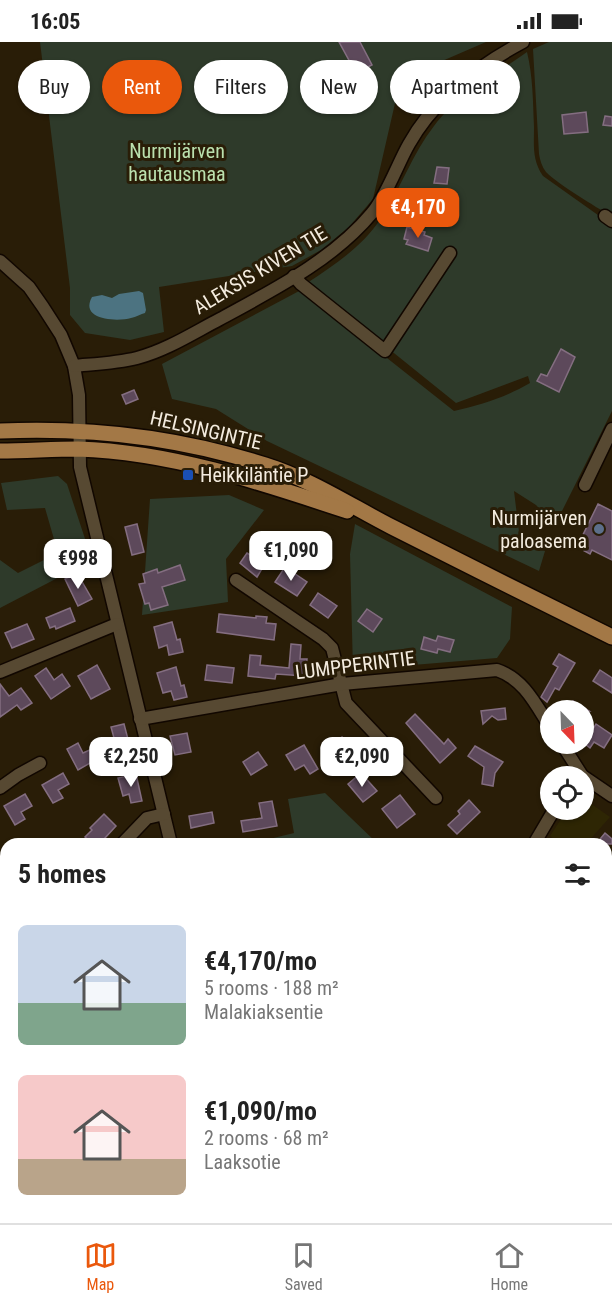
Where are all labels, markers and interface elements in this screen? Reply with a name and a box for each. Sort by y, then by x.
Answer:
text: 16:05 [30,9,81,34]
chip: Buy [18,60,90,114]
chip: Rent [102,60,182,114]
chip: Filters [194,60,288,114]
chip: New [300,60,378,114]
chip: Apartment [390,60,520,114]
park label: Nurmijärven hautausmaa [128,139,226,186]
pin: €4,170 [369,188,467,239]
text: €4,170 [390,195,446,219]
street label: ALEKSIS KIVEN TIE [189,221,331,319]
street label: HELSINGINTIE [148,405,264,455]
place label: Heikkiläntie P [200,463,308,487]
marker: Heikkiläntie P [181,468,195,482]
place label: Nurmijärven paloasema [491,506,587,553]
marker: Nurmijärven paloasema [592,522,606,536]
pin: €1,090 [242,531,340,582]
text: €1,090 [263,538,319,562]
pin: €998 [42,539,114,590]
text: €998 [58,546,98,570]
street label: LUMPPERINTIE [294,646,416,684]
north arrow [540,700,594,754]
map controls [540,700,594,820]
pin: €2,250 [82,737,180,788]
pin: €2,090 [313,737,411,788]
text: €2,250 [103,744,159,768]
text: €2,090 [334,744,390,768]
button: locate [540,766,594,820]
icon: filters [561,858,594,891]
text: 5 homes [18,859,106,889]
text: €4,170/mo [204,946,317,976]
icon: home [66,949,138,1021]
text: 5 rooms · 188 m² [204,976,339,1000]
text: Malakiaksentie [204,1000,323,1024]
text: €1,090/mo [204,1096,317,1126]
icon: home [66,1099,138,1171]
text: 2 rooms · 68 m² [204,1126,329,1150]
text: Laaksotie [204,1150,281,1174]
tab: Map [84,1239,117,1294]
tab: Saved [285,1239,323,1294]
tab: Home [491,1239,528,1294]

